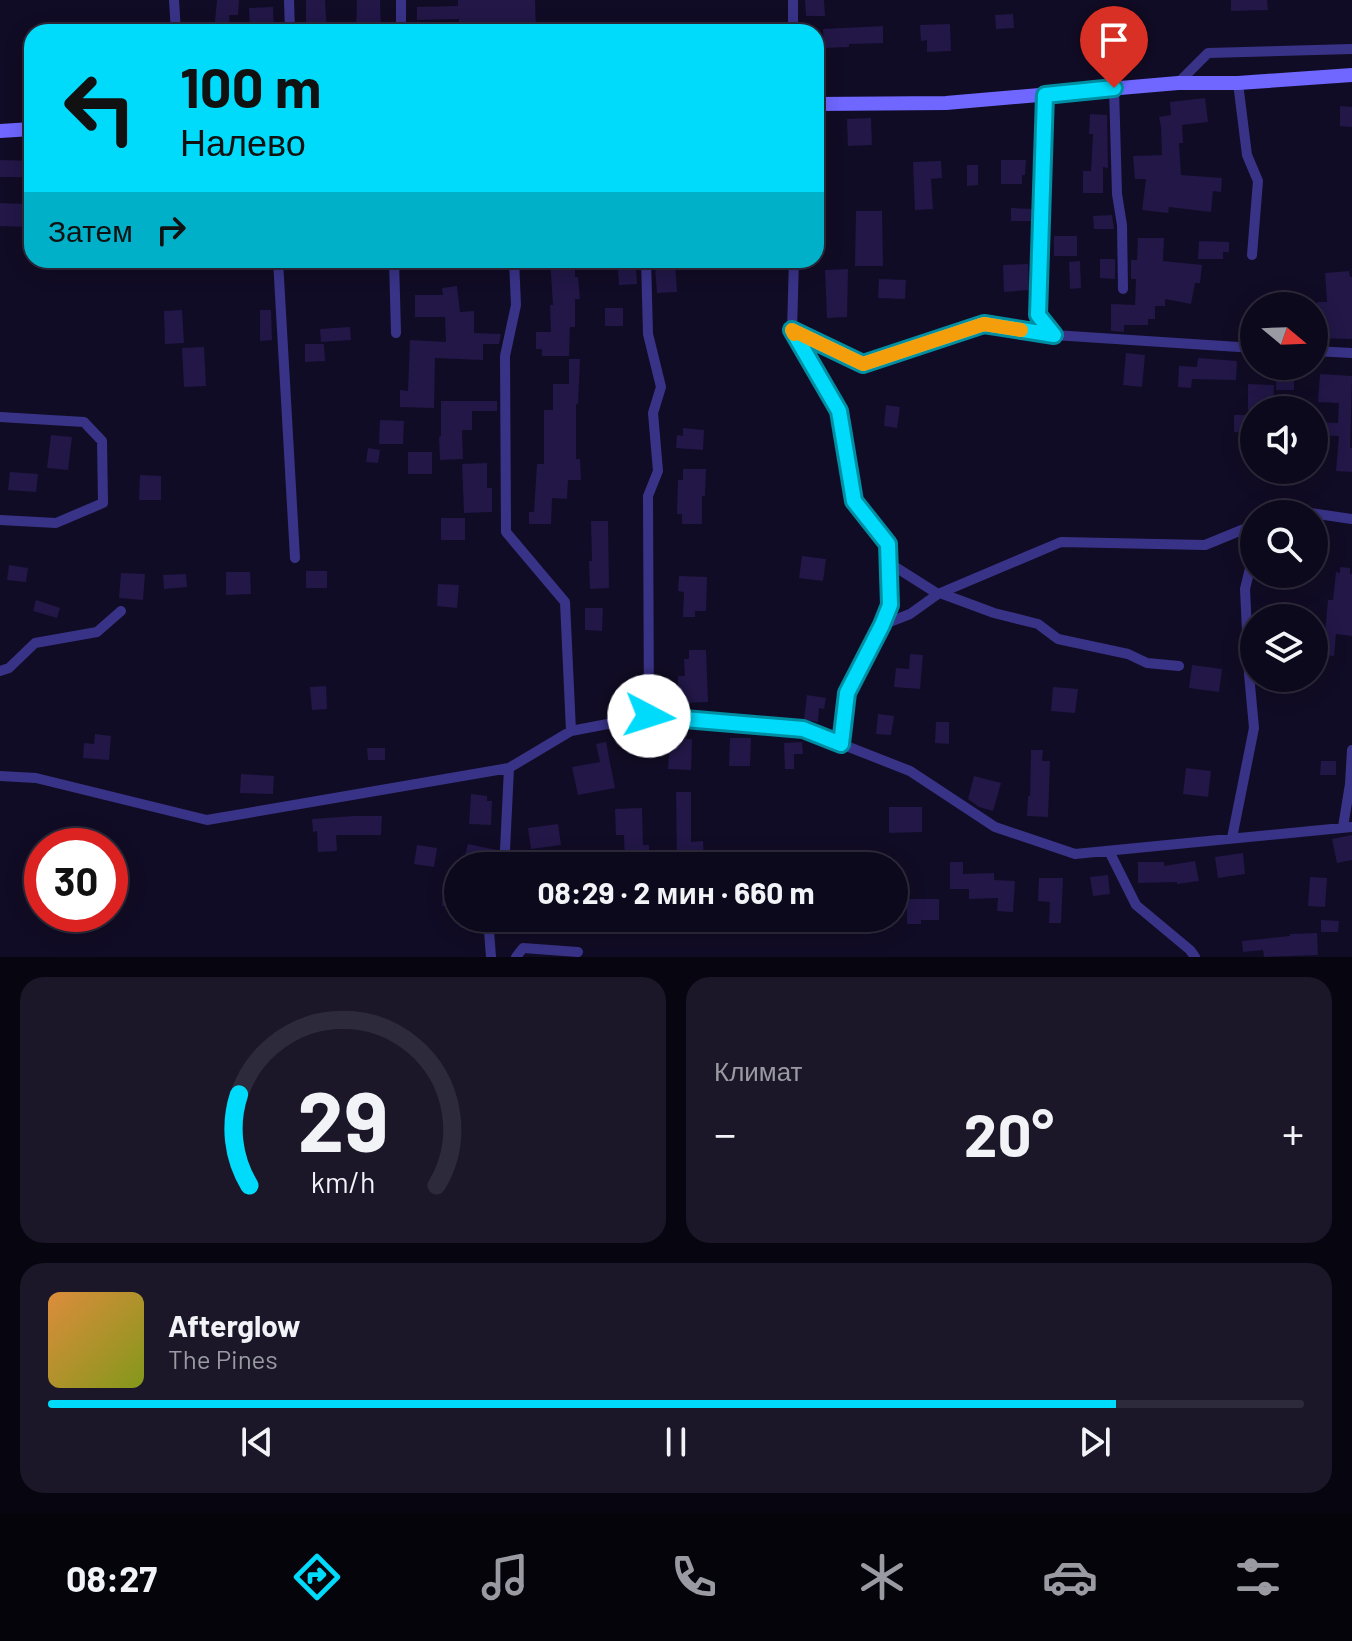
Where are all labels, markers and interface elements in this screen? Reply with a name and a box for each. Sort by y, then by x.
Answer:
pin [1080,6,1148,88]
icon: arrive [1092,18,1136,62]
text: 100 m [180,52,322,119]
icon: left [48,56,152,160]
text: Налево [180,120,306,163]
icon: right [149,208,193,252]
text: Затем [48,212,133,248]
north arrow [1240,292,1328,380]
map controls [1240,292,1328,692]
button: sound [1240,396,1328,484]
button: search [1240,500,1328,588]
button: layers [1240,604,1328,692]
position arrow [607,674,691,758]
speed limit sign: 30 [24,828,128,932]
text: 08:29 · 2 мин · 660 m [537,874,815,910]
text: Климат [714,1055,803,1086]
text: 29 [298,1069,388,1169]
text: 20° [964,1097,1054,1169]
text: − [714,1106,736,1159]
text: + [1282,1106,1304,1159]
text: km/h [311,1164,375,1199]
text: Afterglow [168,1307,301,1343]
text: The Pines [168,1343,278,1374]
icon: previous [235,1420,279,1464]
icon: pause [654,1420,698,1464]
icon: next [1073,1420,1117,1464]
icon: directions [289,1549,345,1605]
icon: music [477,1549,533,1605]
icon: phone [666,1549,722,1605]
icon: climate [854,1549,910,1605]
icon: car [1042,1549,1098,1605]
icon: filters [1230,1549,1286,1605]
text: 08:27 [66,1556,157,1599]

